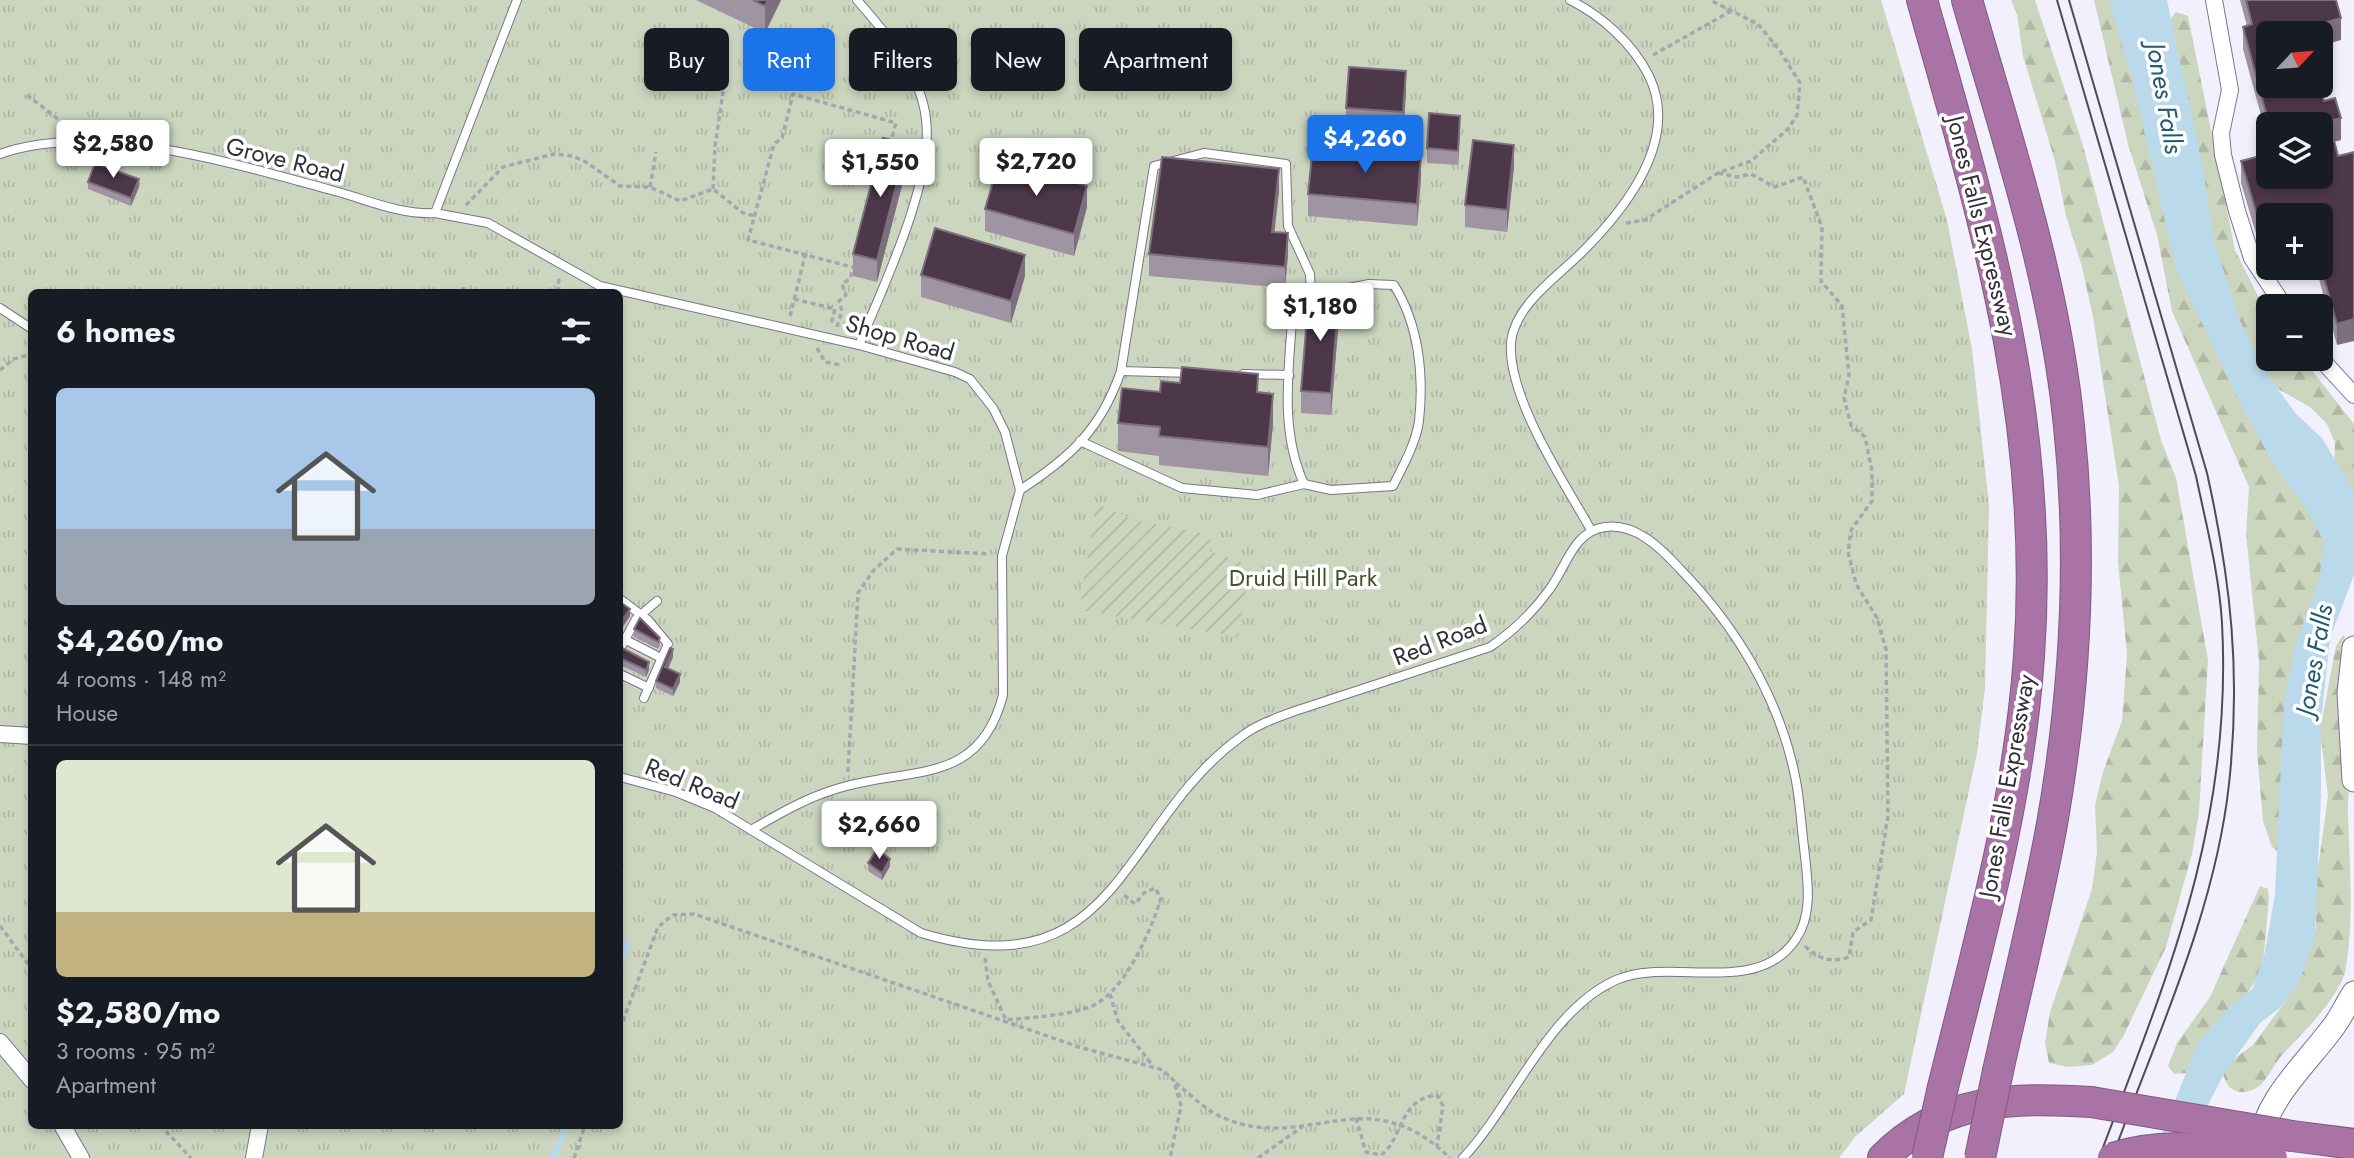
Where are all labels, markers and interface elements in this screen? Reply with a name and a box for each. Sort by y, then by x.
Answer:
north arrow [2256,21,2333,98]
map controls [2256,21,2333,371]
chip: Buy [644,28,729,91]
chip: Rent [743,28,835,91]
chip: Filters [849,28,957,91]
chip: New [971,28,1065,91]
chip: Apartment [1079,28,1232,91]
water label: Jones Falls [2136,35,2194,157]
street label: Jones Falls Expressway [1937,109,2027,340]
button: layers [2256,112,2333,189]
pin: $4,260 [1308,116,1422,175]
pin: $2,580 [56,120,170,180]
text: $4,260 [1323,121,1407,155]
text: $2,580 [72,126,154,160]
street label: Grove Road [222,128,348,191]
pin: $2,720 [979,138,1093,198]
pin: $1,550 [823,140,937,199]
text: $2,720 [995,144,1077,178]
text: $1,550 [841,145,919,179]
button: + [2256,203,2333,280]
pin: $1,180 [1263,284,1377,343]
text: $1,180 [1283,289,1357,323]
button: − [2256,294,2333,371]
street label: Shop Road [842,305,959,370]
text: 6 homes [56,310,175,353]
icon: filters [557,312,595,350]
icon: home [263,433,389,559]
park label: Druid Hill Park [1229,560,1378,595]
water label: Jones Falls [2285,601,2343,723]
street label: Red Road [1388,607,1492,675]
text: $4,260/mo [56,619,223,662]
text: 4 rooms · 148 m² [56,662,226,696]
street label: Jones Falls Expressway [1969,671,2043,903]
text: House [56,696,118,730]
street label: Red Road [640,749,744,818]
pin: $2,660 [822,802,936,861]
icon: home [263,805,389,931]
text: $2,660 [838,807,920,841]
text: $2,580/mo [56,991,221,1034]
text: 3 rooms · 95 m² [56,1034,215,1068]
text: Apartment [56,1068,156,1102]

